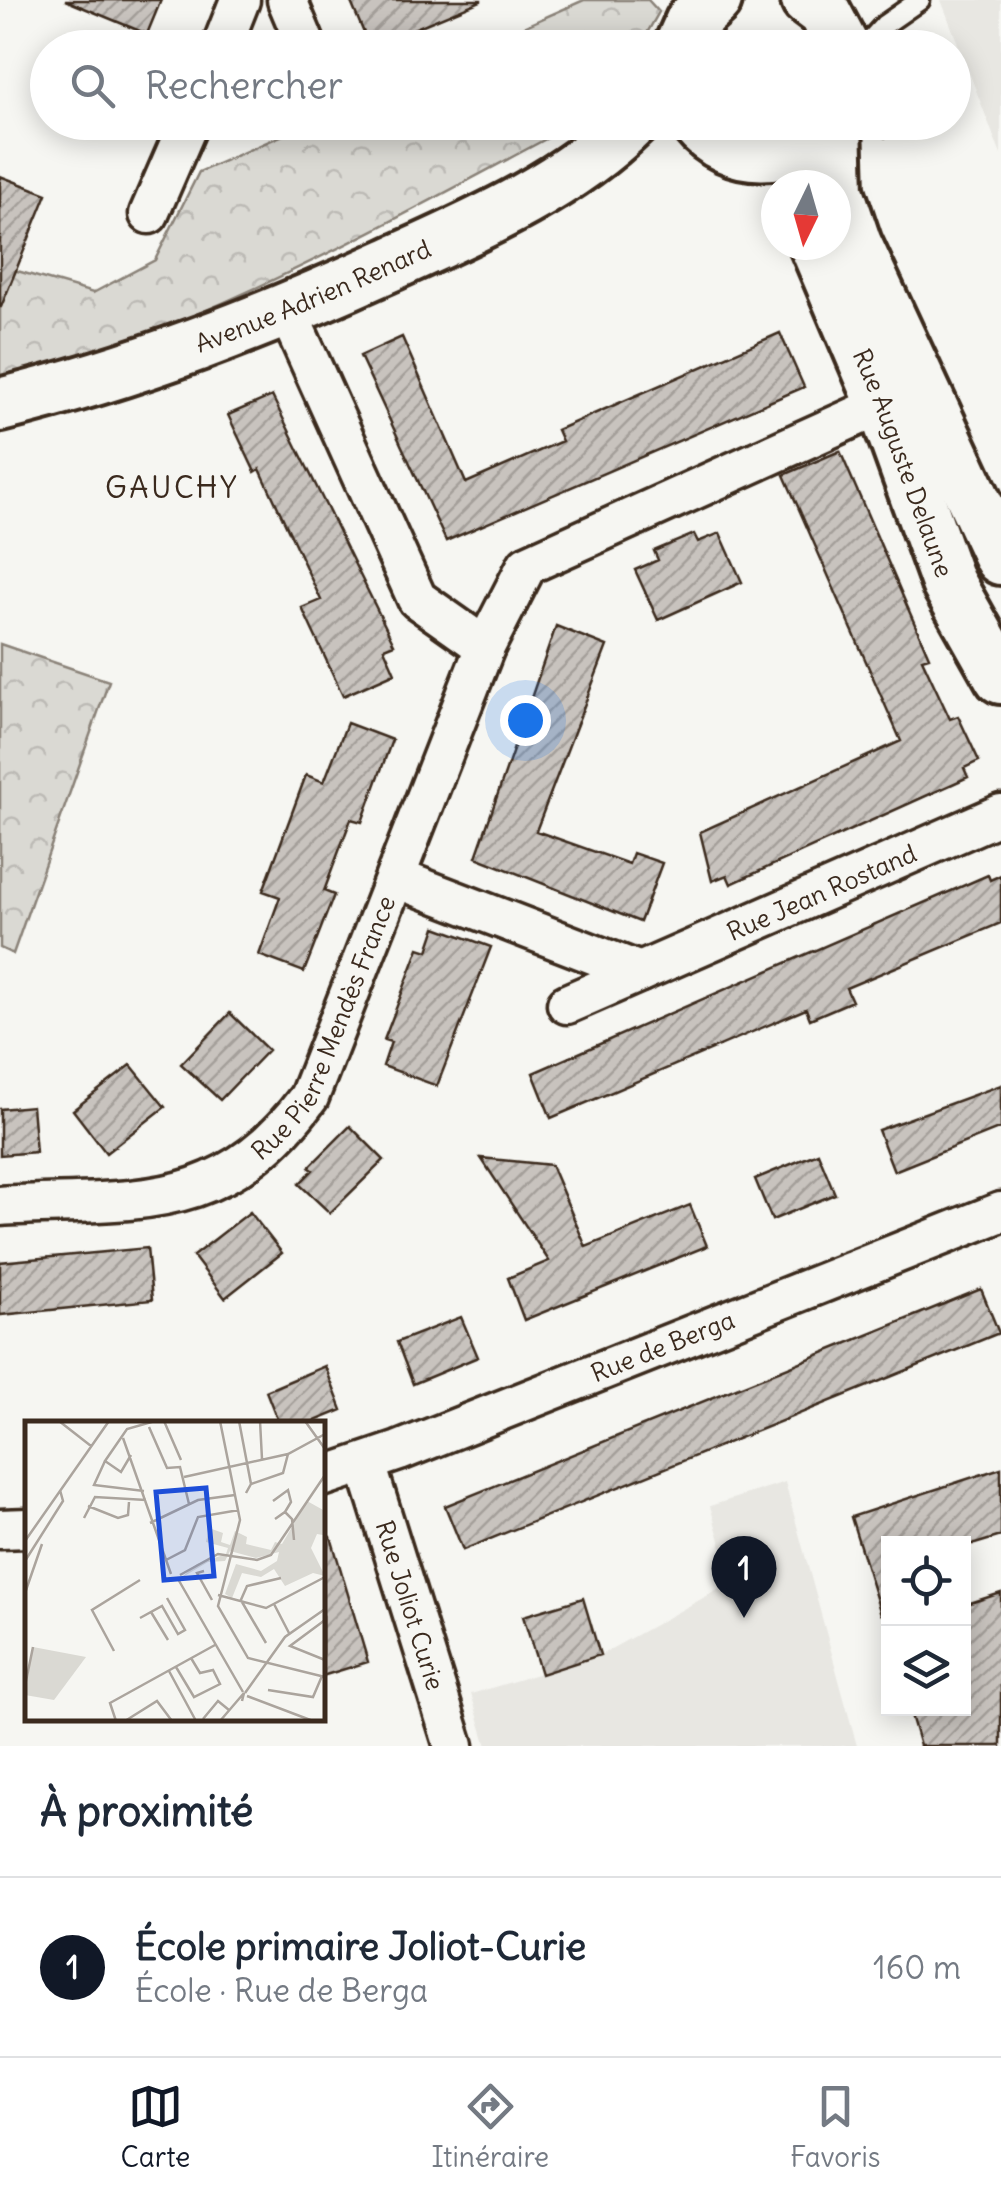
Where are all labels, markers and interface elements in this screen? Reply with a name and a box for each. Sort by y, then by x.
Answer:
search box [30,30,971,140]
icon: search [65,58,120,113]
text: Rechercher [145,62,343,109]
north arrow [761,170,851,260]
street label: Avenue Adrien Renard [191,232,436,360]
street label: Rue Auguste Delaune [846,344,961,582]
district label: GAUCHY [105,468,239,506]
your location [500,695,551,746]
street label: Rue Jean Rostand [722,837,921,948]
street label: Rue Pierre Mendès France [245,891,402,1167]
street label: Rue de Berga [586,1303,739,1389]
inset map [25,1421,325,1721]
street label: Rue Joliot Curie [369,1517,452,1694]
pin: 1 [712,1536,776,1618]
map controls [881,1536,971,1716]
button: locate [881,1536,971,1626]
button: layers [881,1626,971,1716]
text: À proximité [40,1785,253,1837]
text: École primaire Joliot-Curie [135,1923,586,1970]
text: 1 [66,1947,79,1988]
text: 160 m [873,1947,961,1988]
text: École · Rue de Berga [135,1970,428,2011]
tab: Carte [121,2079,190,2175]
tab: Itinéraire [431,2079,549,2175]
tab: Favoris [790,2079,880,2175]

